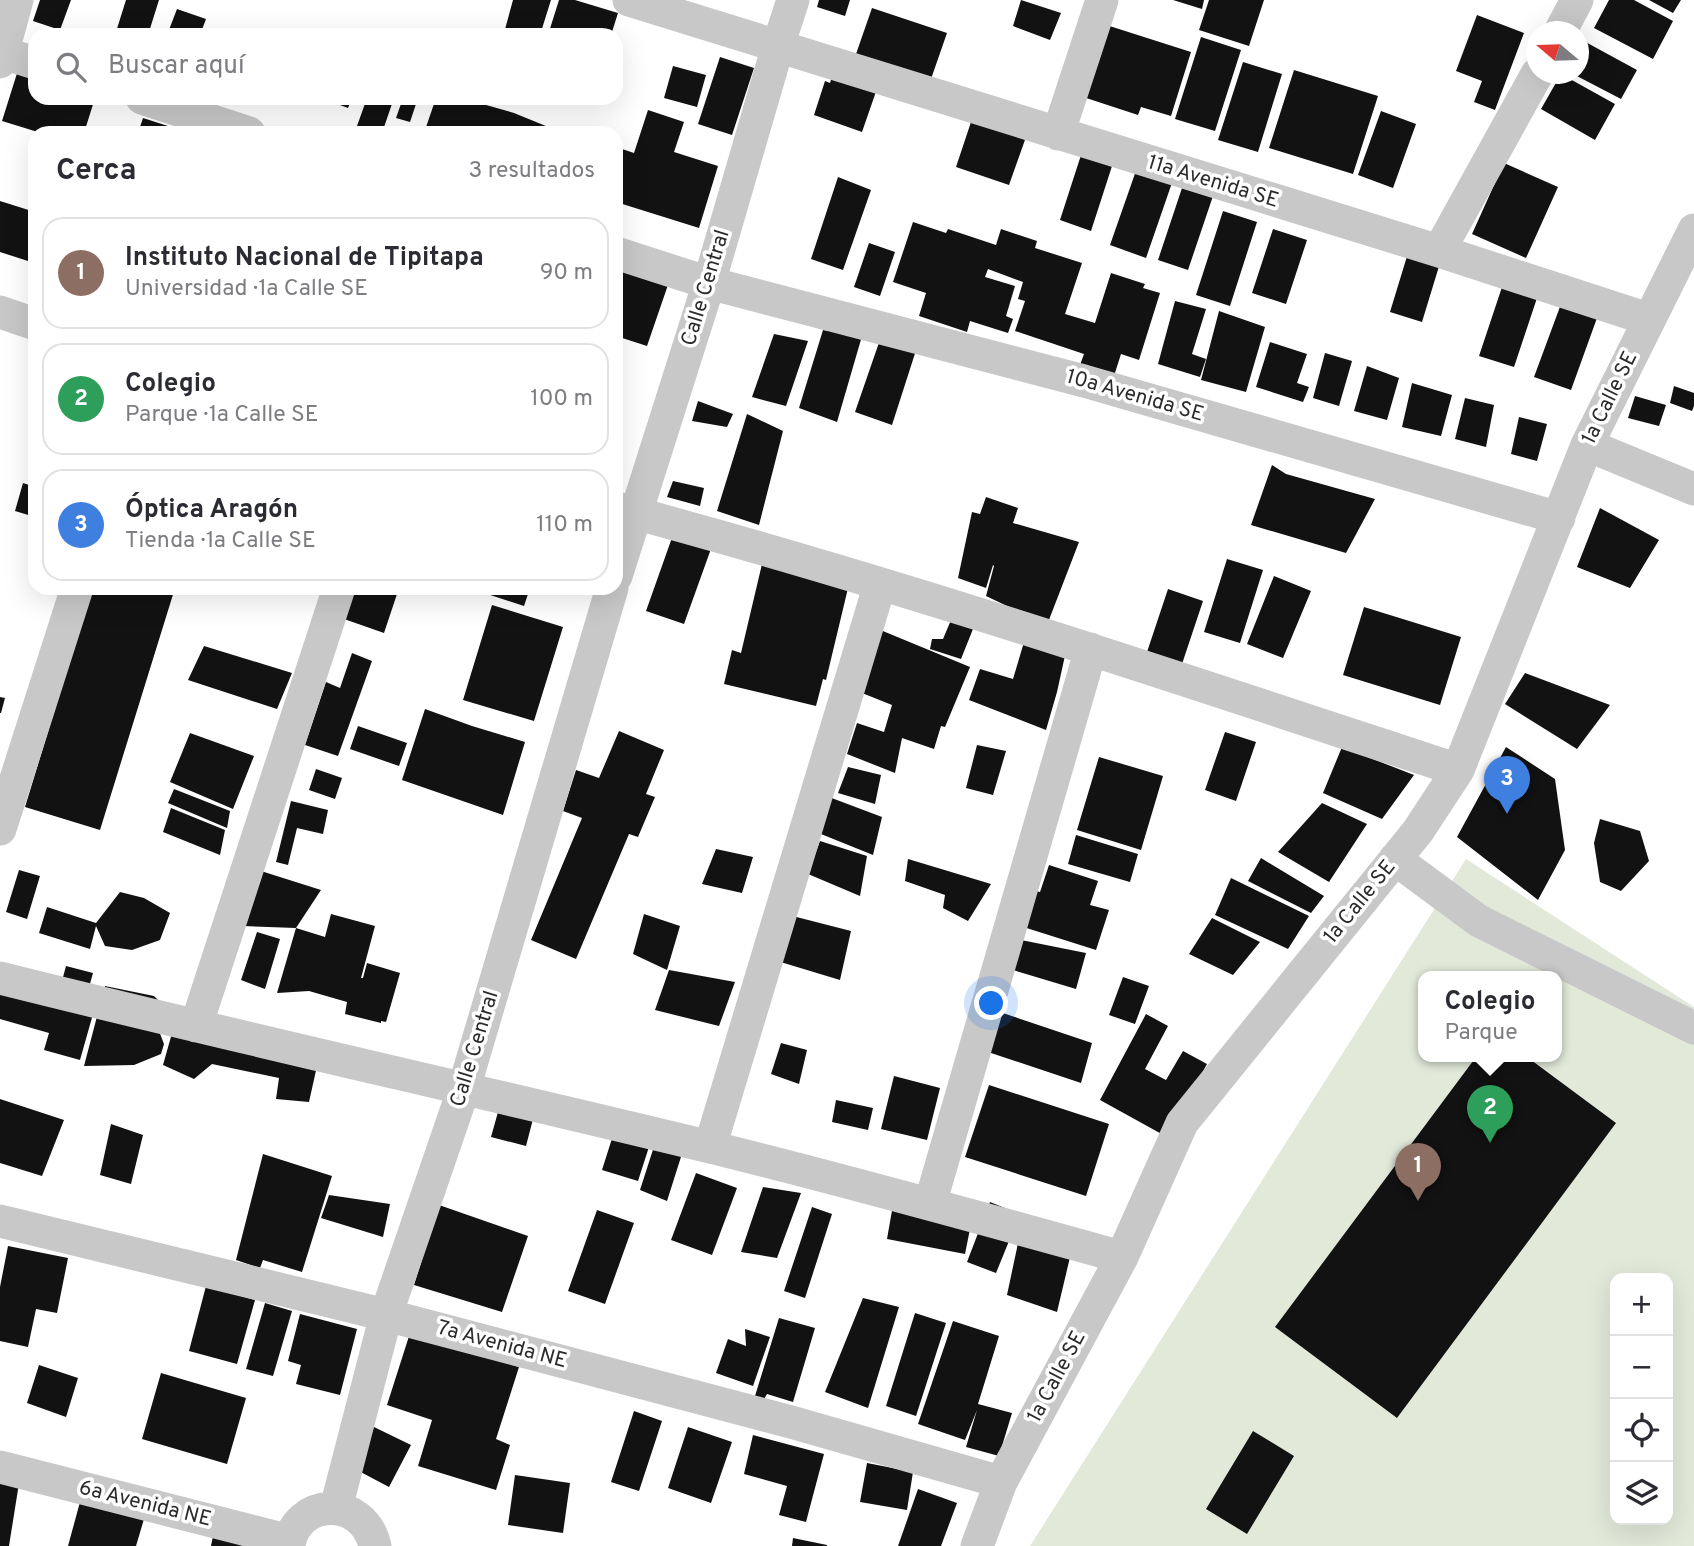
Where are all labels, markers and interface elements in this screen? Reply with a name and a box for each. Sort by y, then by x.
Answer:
north arrow [1526,21,1589,84]
search box [28,28,623,105]
icon: search [52,48,90,86]
text: Buscar aquí [108,50,245,83]
street label: 11a Avenida SE [1144,149,1282,215]
text: Cerca [56,153,136,190]
text: 3 resultados [468,157,595,186]
street label: Calle Central [676,227,736,349]
text: Instituto Nacional de Tipitapa [125,242,484,275]
text: 1 [76,259,86,288]
text: 90 m [540,259,593,288]
text: Universidad · 1a Calle SE [125,275,368,304]
street label: 1a Calle SE [1576,347,1644,449]
street label: 10a Avenida SE [1063,363,1207,429]
text: Colegio [125,368,216,401]
text: 2 [74,385,88,414]
text: 100 m [530,385,593,414]
text: Parque · 1a Calle SE [125,401,319,430]
text: Óptica Aragón [125,494,298,527]
text: 3 [74,511,88,540]
text: 110 m [536,511,593,540]
text: Tienda · 1a Calle SE [125,527,316,556]
pin: 3 [1484,756,1530,814]
street label: 1a Calle SE [1318,855,1402,949]
popup [1418,971,1562,1062]
your location [974,986,1008,1020]
text: Colegio [1445,986,1535,1019]
street label: Calle Central [445,988,505,1110]
text: Parque [1445,1019,1518,1048]
pin: 2 [1467,1085,1513,1143]
pin: 1 [1395,1143,1441,1201]
map controls [1610,1273,1673,1525]
button: + [1610,1273,1673,1336]
street label: 7a Avenida NE [434,1315,570,1375]
street label: 1a Calle SE [1022,1326,1092,1428]
button: − [1610,1336,1673,1399]
button: locate [1610,1399,1673,1462]
button: layers [1610,1462,1673,1525]
street label: 6a Avenida NE [76,1475,214,1533]

